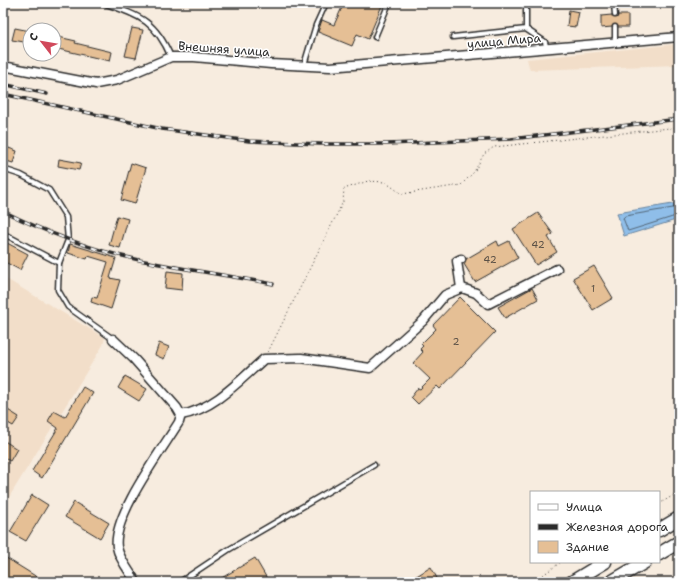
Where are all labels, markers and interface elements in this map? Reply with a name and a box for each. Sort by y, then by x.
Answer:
north arrow [22,22,62,62]
text: С [26,30,42,44]
street label: улица Мира [466,30,542,52]
street label: Внешняя улица [178,38,271,60]
house number: 42 [531,238,545,251]
house number: 42 [483,253,497,266]
house number: 1 [591,282,595,295]
house number: 2 [453,335,460,348]
legend [530,491,660,563]
text: Улица [566,499,603,515]
text: Железная дорога [566,519,669,535]
text: Здание [566,539,610,555]

